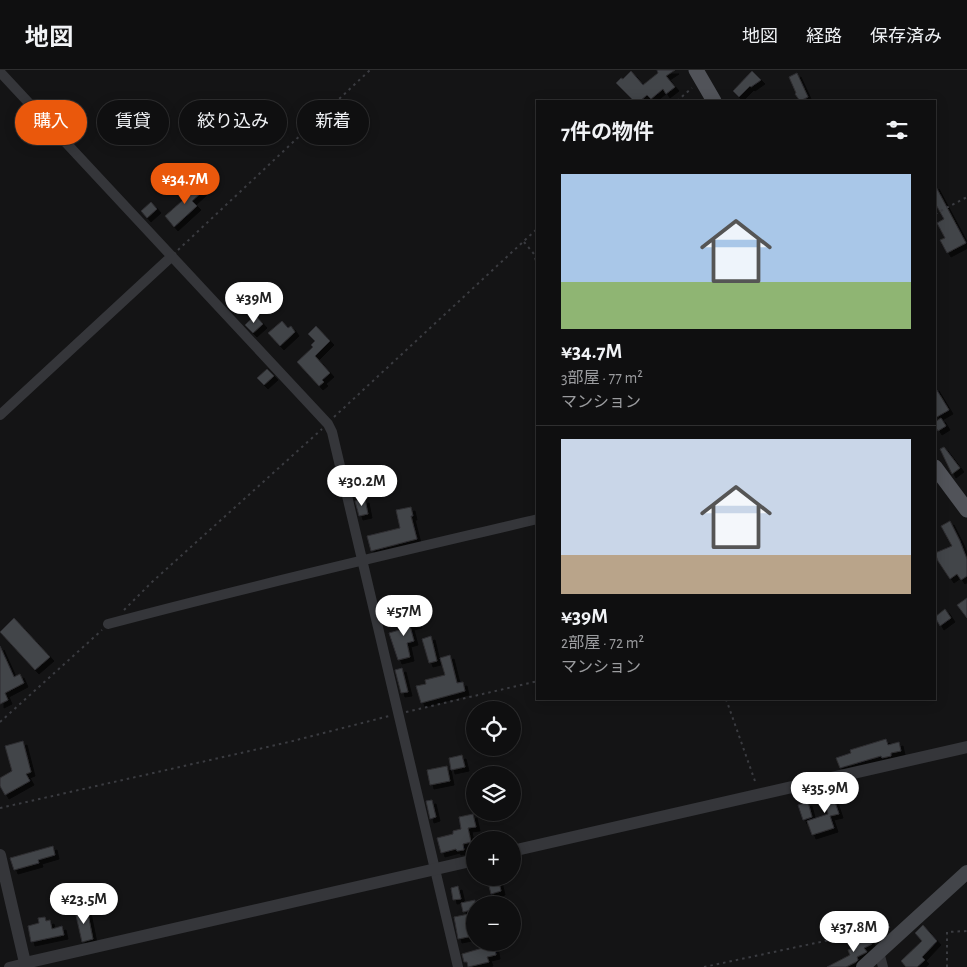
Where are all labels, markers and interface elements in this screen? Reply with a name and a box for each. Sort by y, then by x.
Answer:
text: 地図 [25,26,73,50]
text: 地図 [742,28,778,46]
text: 経路 [806,28,842,46]
text: 保存済み [870,28,942,46]
chip: 購入 [15,100,87,145]
chip: 賃貸 [97,100,169,145]
chip: 絞り込み [179,100,287,145]
chip: 新着 [297,100,369,145]
icon: filters [883,116,911,144]
text: 7件の物件 [561,122,654,143]
pin: ¥34.7M [144,162,226,205]
text: ¥34.7M [162,171,208,187]
icon: home [691,206,781,296]
pin: ¥39M [224,282,284,324]
text: ¥39M [236,290,272,306]
text: ¥34.7M [561,341,622,362]
text: 3部屋 · 77 m² [561,370,643,386]
text: マンション [561,394,641,410]
pin: ¥30.2M [321,464,403,507]
icon: home [691,472,781,562]
text: ¥30.2M [338,473,386,489]
pin: ¥57M [374,594,434,637]
text: ¥57M [387,603,422,619]
text: ¥39M [561,606,608,627]
text: 2部屋 · 72 m² [561,635,644,651]
text: マンション [561,659,641,675]
map controls [466,701,521,951]
button: locate [466,701,521,756]
button: layers [466,766,521,821]
pin: ¥35.9M [784,772,866,814]
text: ¥35.9M [802,780,848,796]
button: + [466,831,521,886]
pin: ¥23.5M [43,882,125,925]
text: ¥23.5M [61,891,107,907]
button: − [466,896,521,951]
pin: ¥37.8M [813,910,895,953]
text: ¥37.8M [831,919,877,935]

